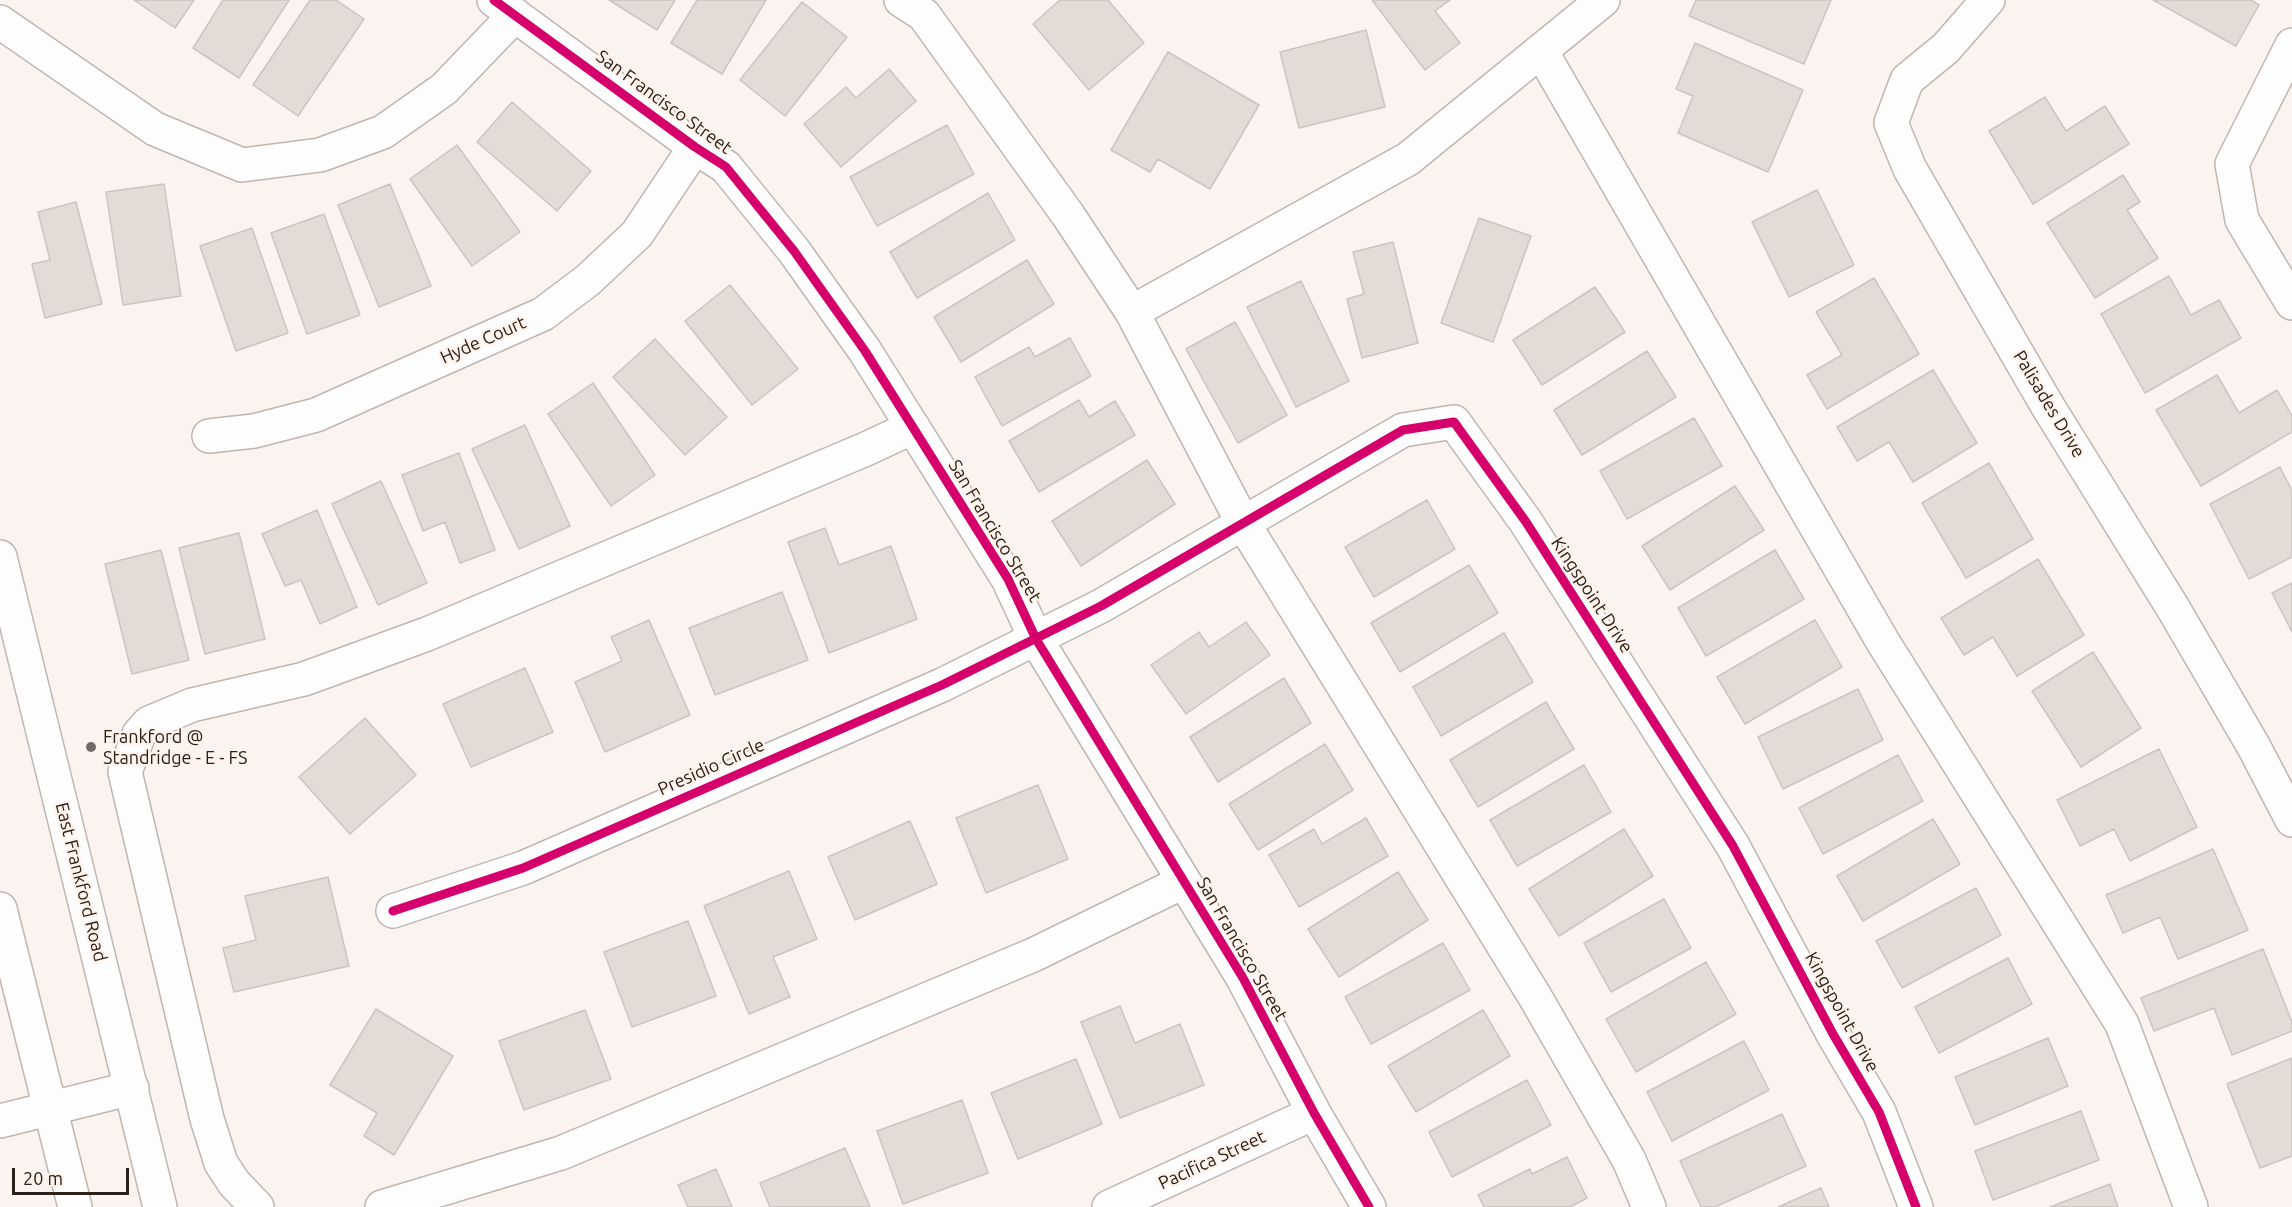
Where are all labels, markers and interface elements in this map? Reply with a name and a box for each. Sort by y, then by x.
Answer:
street label: San Francisco Street [592,46,736,158]
street label: Hyde Court [437,312,529,368]
street label: Palisades Drive [2009,347,2089,461]
street label: San Francisco Street [944,456,1046,606]
street label: Kingspoint Drive [1547,533,1637,657]
place label: Frankford @ Standridge - E - FS [103,726,247,768]
street label: Presidio Circle [654,734,768,800]
marker: Frankford @ Standridge - E - FS [84,740,98,754]
street label: East Frankford Road [51,800,111,964]
street label: San Francisco Street [1192,873,1292,1025]
street label: Kingspoint Drive [1800,948,1884,1076]
street label: Pacifica Street [1155,1126,1269,1194]
scale bar [15,1156,132,1194]
text: 20 m [23,1168,63,1188]

